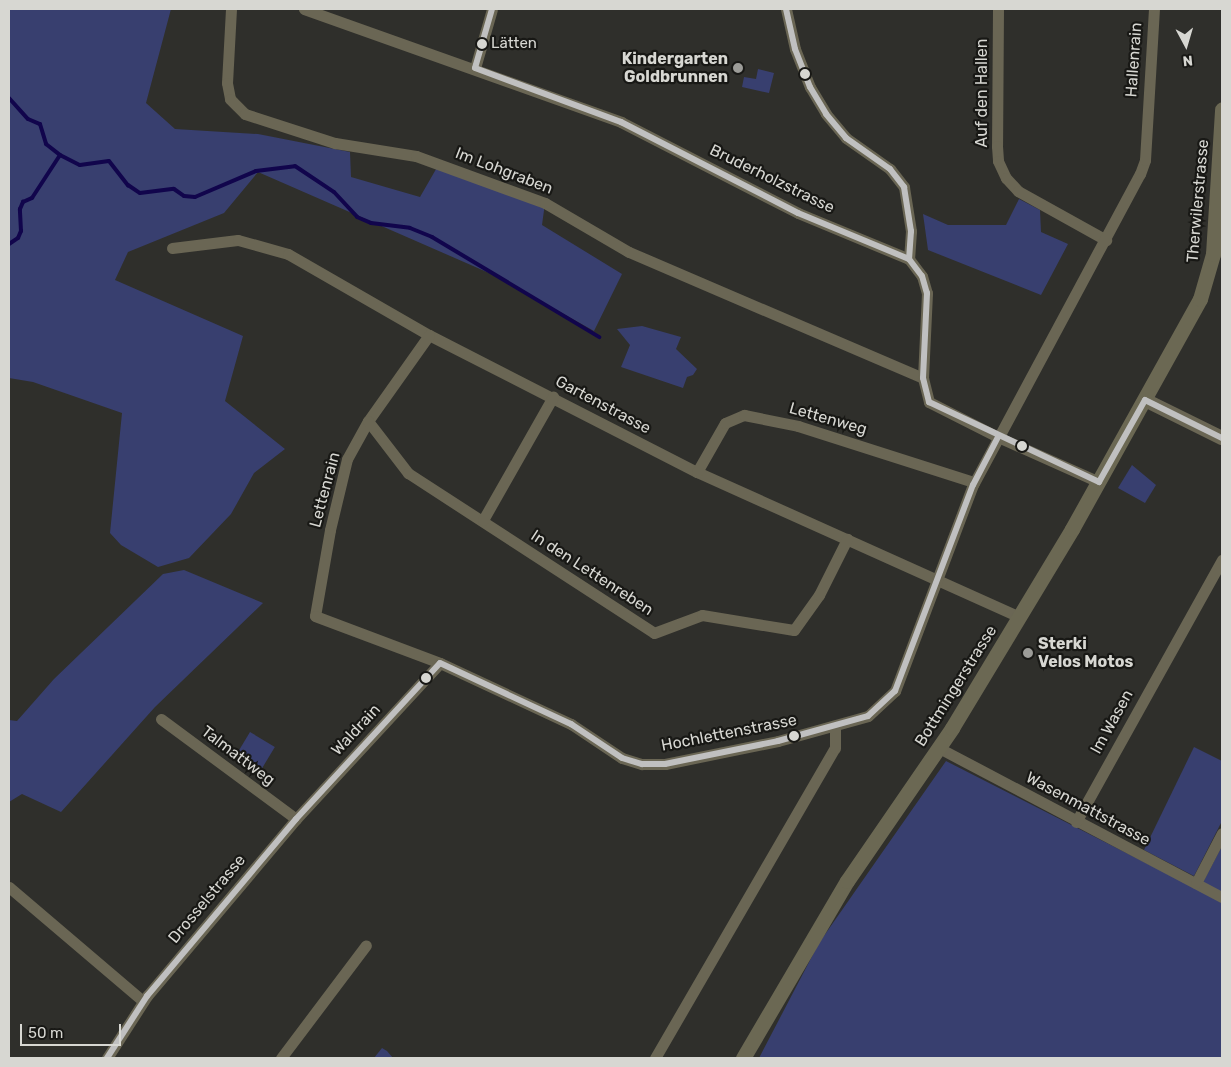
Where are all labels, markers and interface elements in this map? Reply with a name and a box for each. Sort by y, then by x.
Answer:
north arrow [1161,20,1211,70]
street label: Hallenrain [1122,22,1146,98]
place label: Lätten [491,35,537,53]
street label: Auf den Hallen [972,38,992,148]
marker: Lätten [477,39,487,49]
place label: Kindergarten Goldbrunnen [622,49,728,87]
text: N [1182,51,1194,69]
marker: Kindergarten Goldbrunnen [732,62,744,74]
unlabelled marker [800,69,810,79]
street label: Therwilerstrasse [1183,138,1213,264]
street label: Bruderholzstrasse [707,140,837,218]
street label: Im Lohgraben [453,144,555,198]
street label: Gartenstrasse [552,372,654,438]
street label: Lettenweg [787,399,869,439]
unlabelled marker [1017,441,1027,451]
street label: Lettenrain [306,450,344,530]
street label: In den Lettenreben [527,526,657,620]
street label: Bottmingerstrasse [911,622,1001,750]
place label: Sterki Velos Motos [1038,634,1133,672]
marker: Sterki Velos Motos [1022,647,1034,659]
unlabelled marker [421,673,431,683]
street label: Im Wasen [1086,686,1138,758]
street label: Waldrain [327,700,385,760]
street label: Hochlettenstrasse [660,710,798,756]
street label: Talmattweg [197,722,279,790]
unlabelled marker [789,731,799,741]
street label: Wasenmattstrasse [1023,768,1153,850]
street label: Drosselstrasse [164,851,250,947]
scale bar [22,1014,124,1046]
text: 50 m [28,1024,63,1042]

